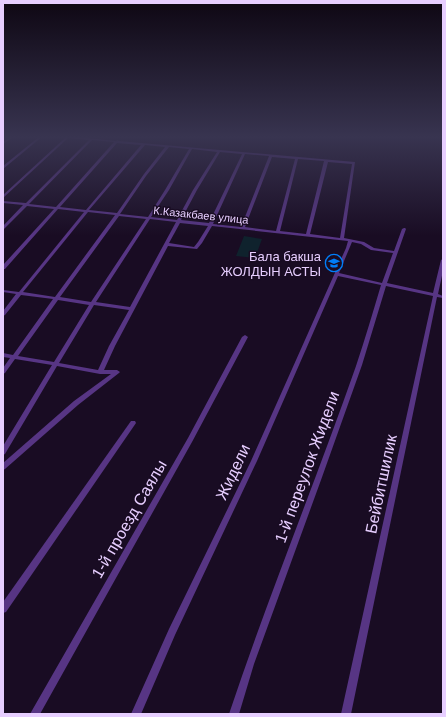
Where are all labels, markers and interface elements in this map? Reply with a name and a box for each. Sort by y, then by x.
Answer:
street label: К.Казакбаев улица [153,204,250,226]
place label: Бала бакша ЖОЛДЫН АСТЫ [221,249,322,279]
school or university icon: Бала бакша ЖОЛДЫН АСТЫ [324,253,344,273]
street label: 1-й переулок Жидели [272,389,342,545]
street label: Бейбитшилик [362,432,400,535]
street label: Жидели [213,441,253,503]
street label: 1-й проезд Саялы [88,457,170,581]

